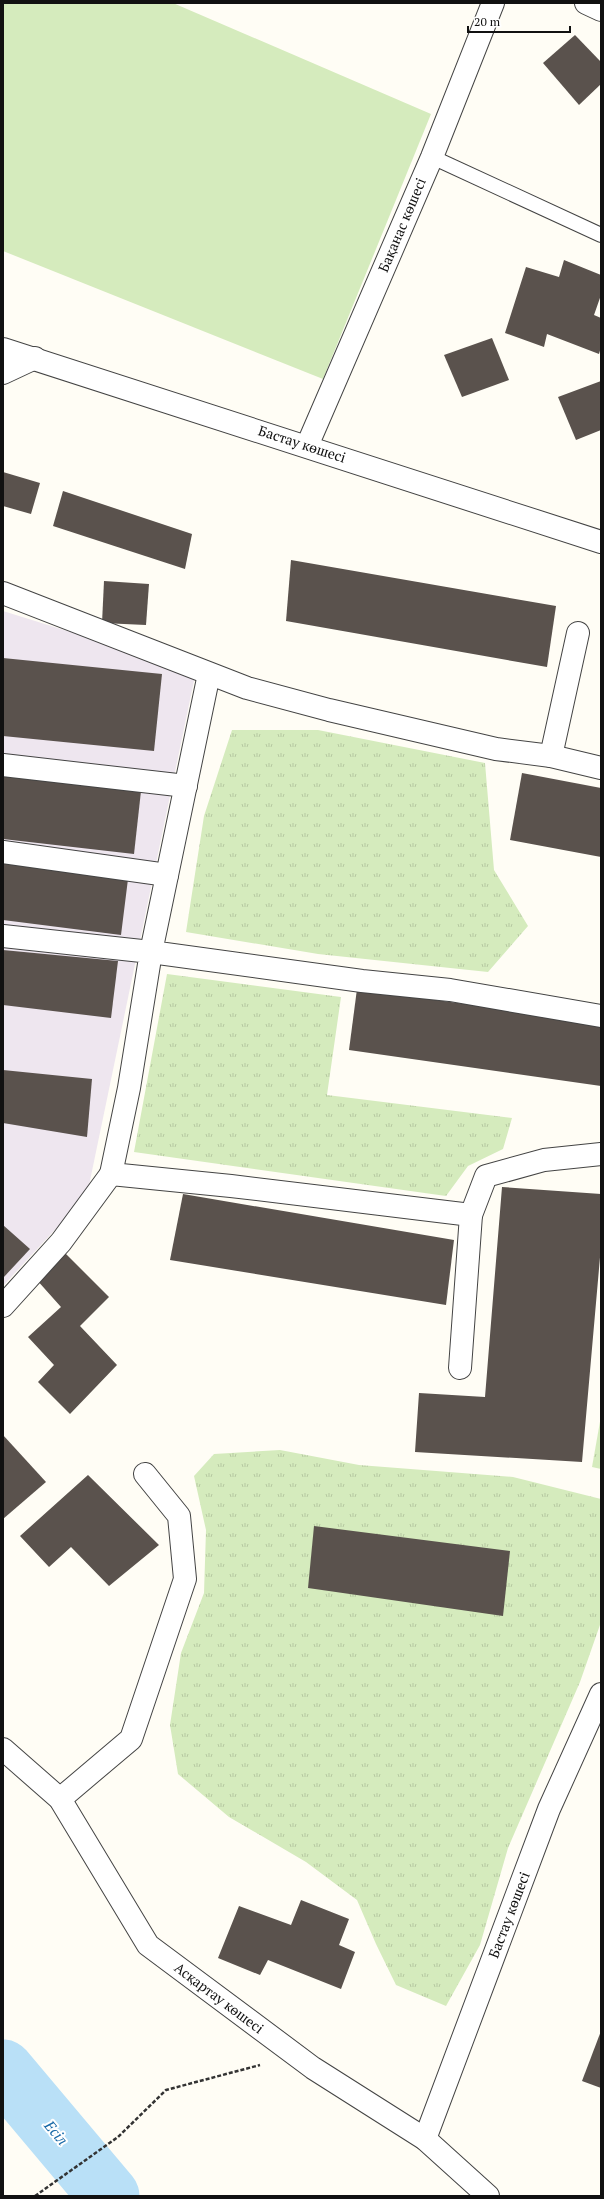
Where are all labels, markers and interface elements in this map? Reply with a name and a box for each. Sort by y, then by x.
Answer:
scale bar [468,8,570,34]
text: 20 m [474,14,501,29]
street label: Бақанас көшесі [373,175,430,275]
street label: Бастау көшесі [256,420,348,467]
street label: Бастау көшесі [483,1869,534,1961]
street label: Асқартау көшесі [171,1958,268,2037]
water label: Есіл [40,2115,73,2149]

